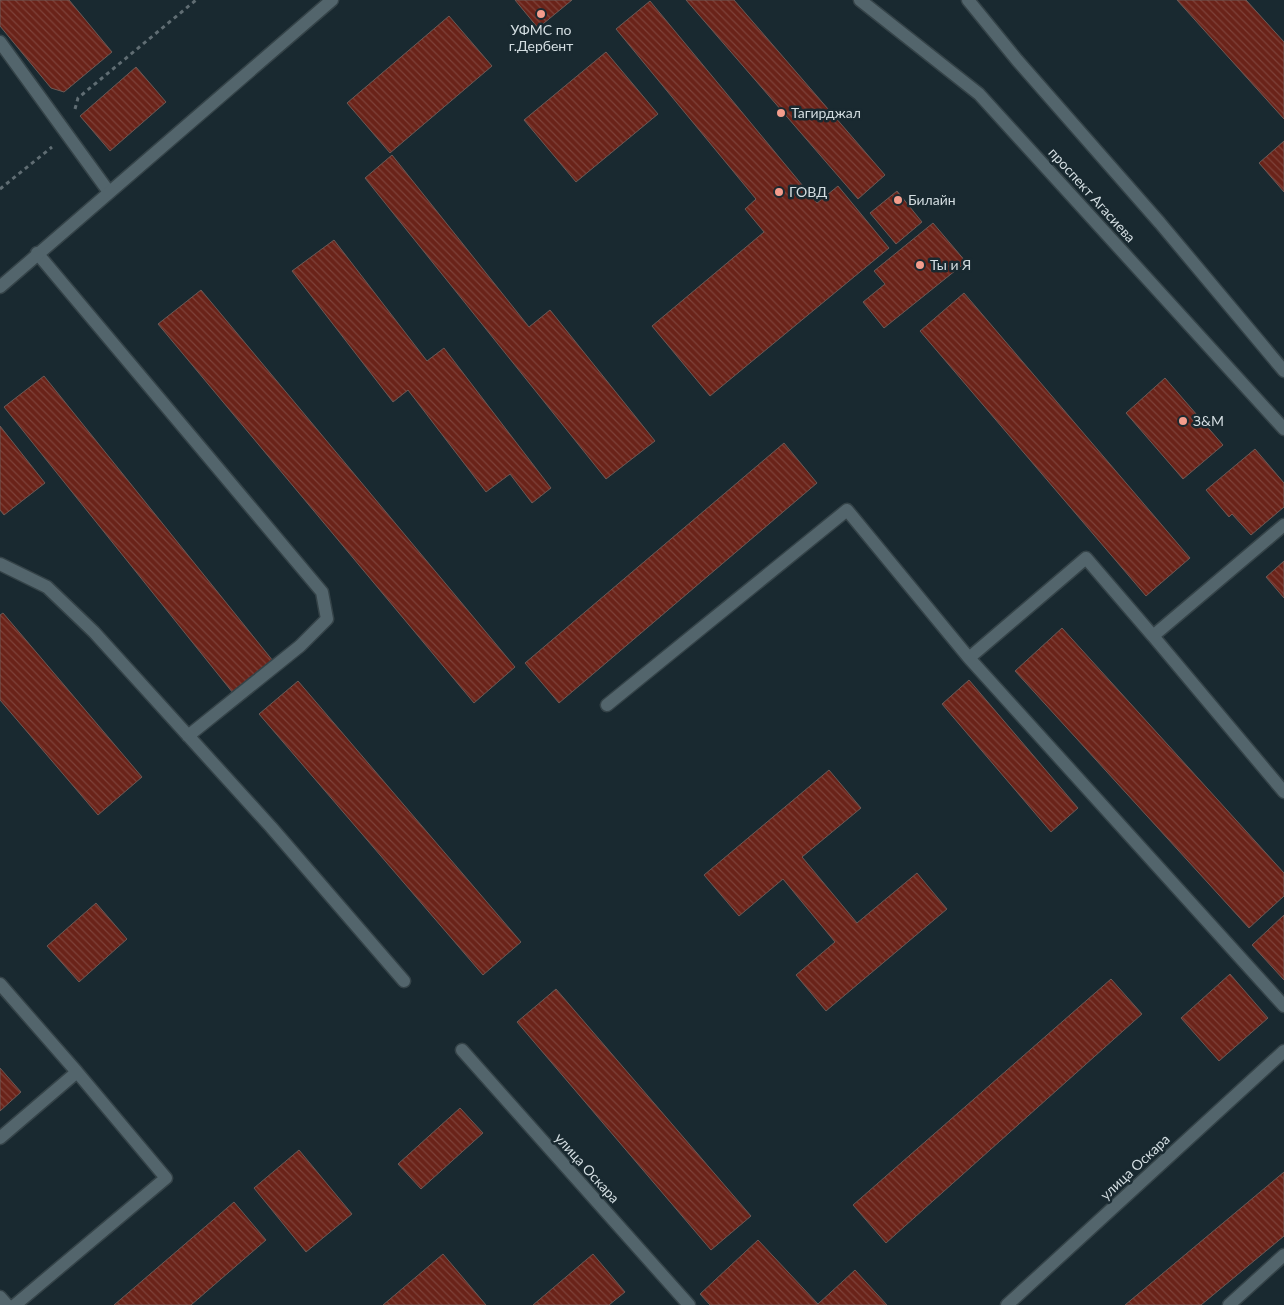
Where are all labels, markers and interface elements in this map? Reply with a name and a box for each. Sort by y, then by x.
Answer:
marker: УФМС по г.Дербент [535,8,547,20]
place label: УФМС по г.Дербент [509,21,573,54]
place label: Тагирджал [791,104,861,121]
marker: Тагирджал [775,107,787,119]
street label: проспект Агасиева [1045,144,1139,246]
place label: ГОВД [789,183,827,200]
marker: ГОВД [773,186,785,198]
place label: Билайн [908,191,956,208]
marker: Билайн [892,194,904,206]
place label: Ты и Я [930,256,971,273]
marker: Ты и Я [914,259,926,271]
place label: З&М [1193,412,1224,429]
marker: З&М [1177,415,1189,427]
street label: улица Оскара [551,1129,623,1206]
street label: улица Оскара [1096,1130,1173,1203]

